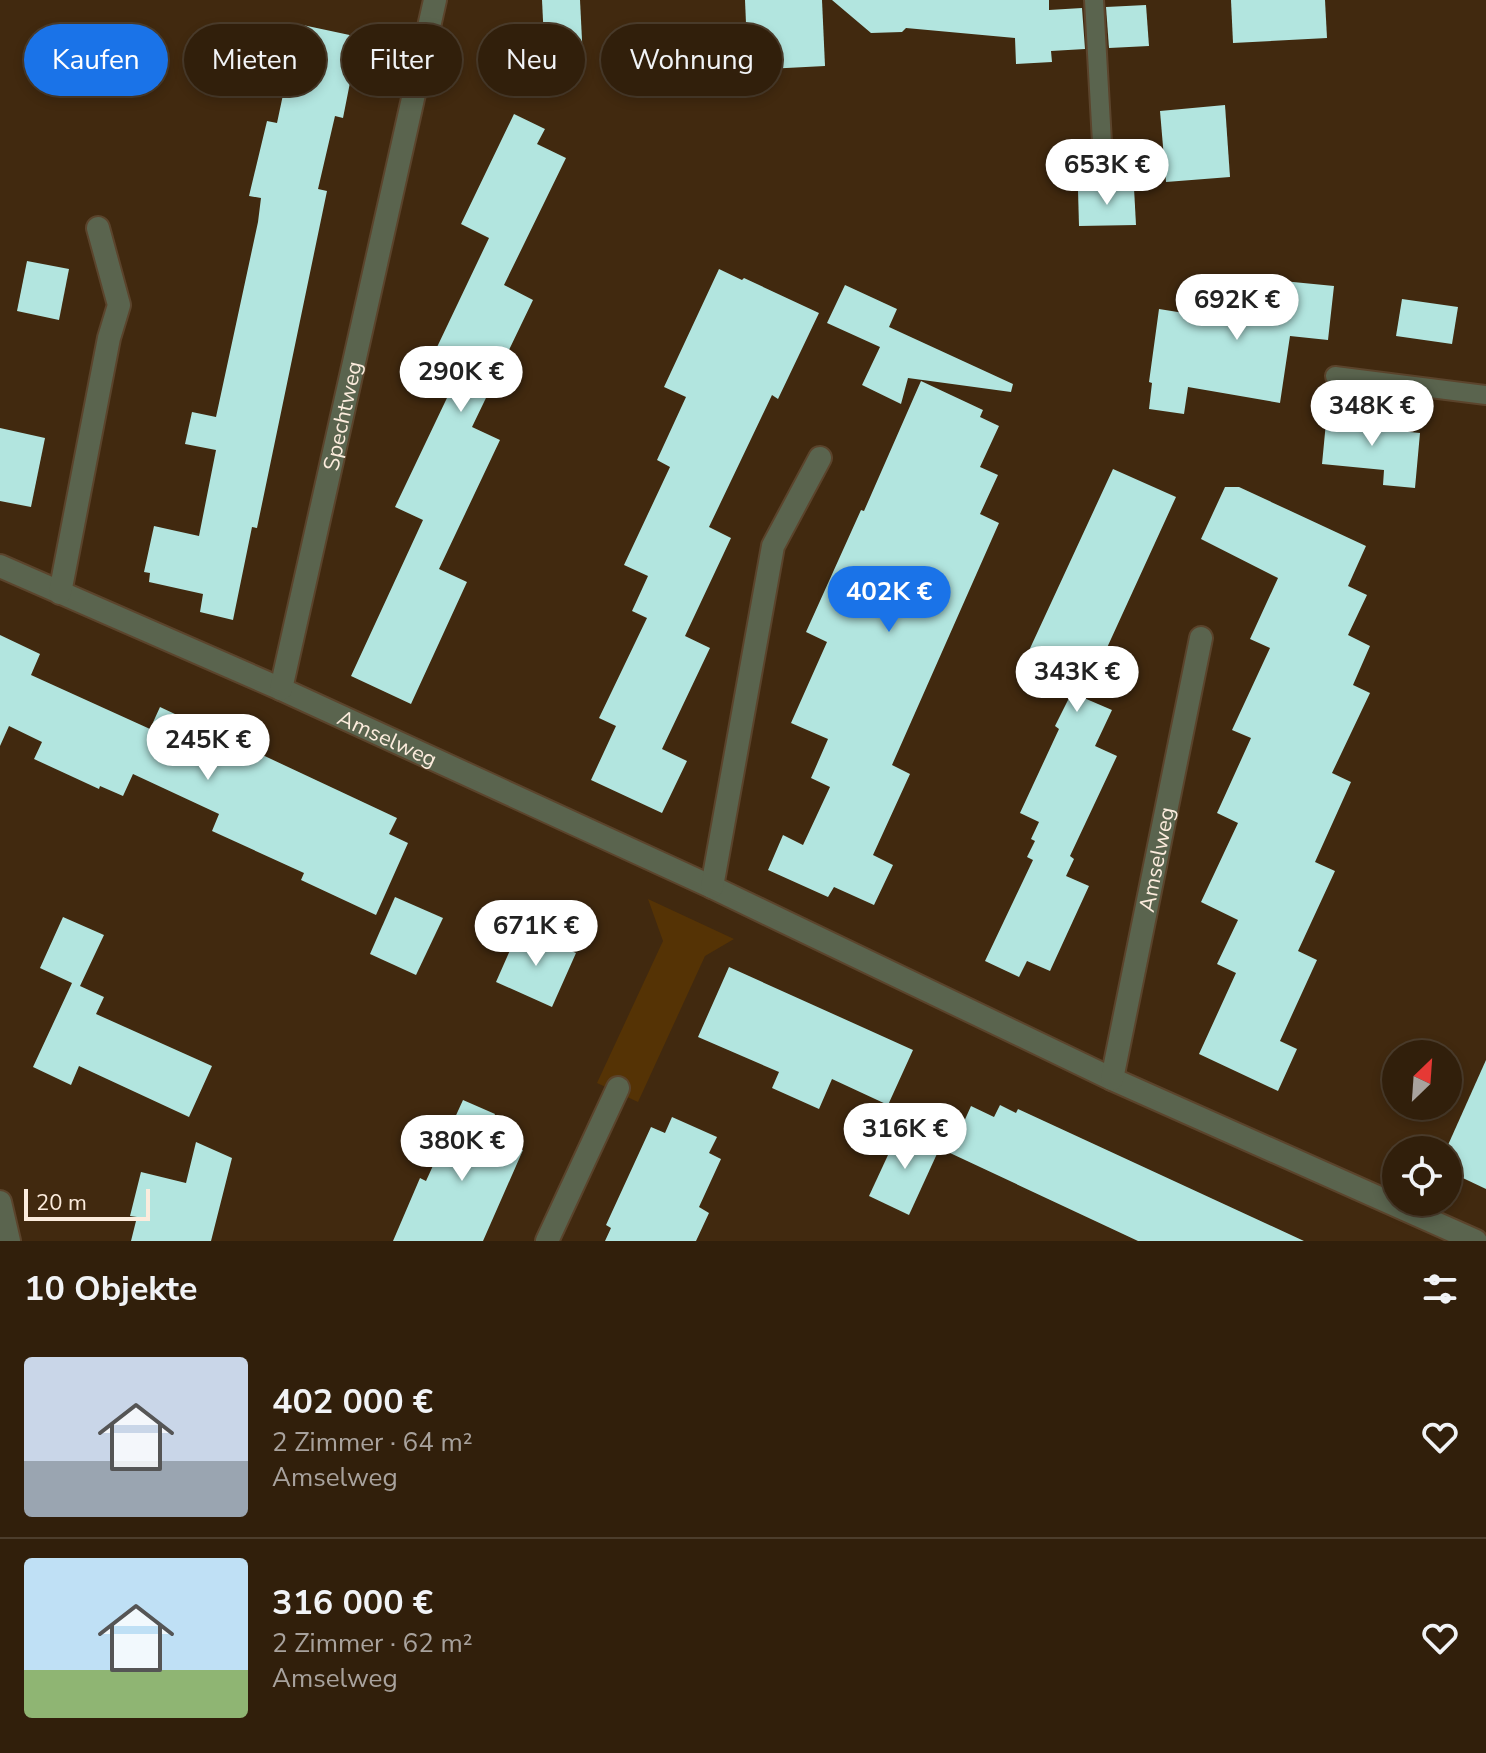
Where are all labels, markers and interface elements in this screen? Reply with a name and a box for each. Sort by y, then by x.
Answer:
chip: Kaufen [24,24,168,96]
chip: Mieten [184,24,326,96]
chip: Filter [342,24,462,96]
chip: Neu [478,24,585,96]
chip: Wohnung [601,24,782,96]
pin: 653K € [1042,139,1172,207]
text: 653K € [1064,147,1150,182]
pin: 692K € [1172,274,1302,342]
text: 692K € [1194,282,1280,317]
pin: 290K € [396,346,526,414]
text: 290K € [418,354,504,389]
street label: Spechtweg [316,358,370,474]
pin: 348K € [1307,380,1437,448]
text: 348K € [1329,388,1415,423]
pin: 402K € [824,566,954,634]
text: 402K € [846,574,932,609]
pin: 343K € [1012,646,1142,714]
text: 343K € [1034,654,1120,689]
street label: Amselweg [333,703,442,775]
pin: 245K € [143,714,273,782]
text: 245K € [165,722,251,757]
street label: Amselweg [1132,804,1183,915]
pin: 671K € [471,900,601,968]
text: 671K € [493,908,579,943]
north arrow [1382,1040,1462,1120]
map controls [1382,1040,1462,1216]
pin: 316K € [840,1103,970,1171]
text: 316K € [862,1111,948,1146]
pin: 380K € [397,1115,527,1183]
text: 380K € [419,1123,505,1158]
button: locate [1382,1136,1462,1216]
scale bar [24,1185,150,1221]
text: 20 m [36,1188,87,1218]
text: 10 Objekte [24,1266,197,1312]
icon: filters [1418,1267,1462,1311]
text: 402 000 € [272,1379,433,1425]
icon: home [88,1389,184,1485]
icon: heart [1418,1415,1462,1459]
text: 2 Zimmer · 64 m² [272,1425,473,1460]
text: Amselweg [272,1460,398,1495]
text: 316 000 € [272,1580,433,1626]
icon: home [88,1590,184,1686]
icon: heart [1418,1616,1462,1660]
text: 2 Zimmer · 62 m² [272,1626,473,1661]
text: Amselweg [272,1661,398,1696]

